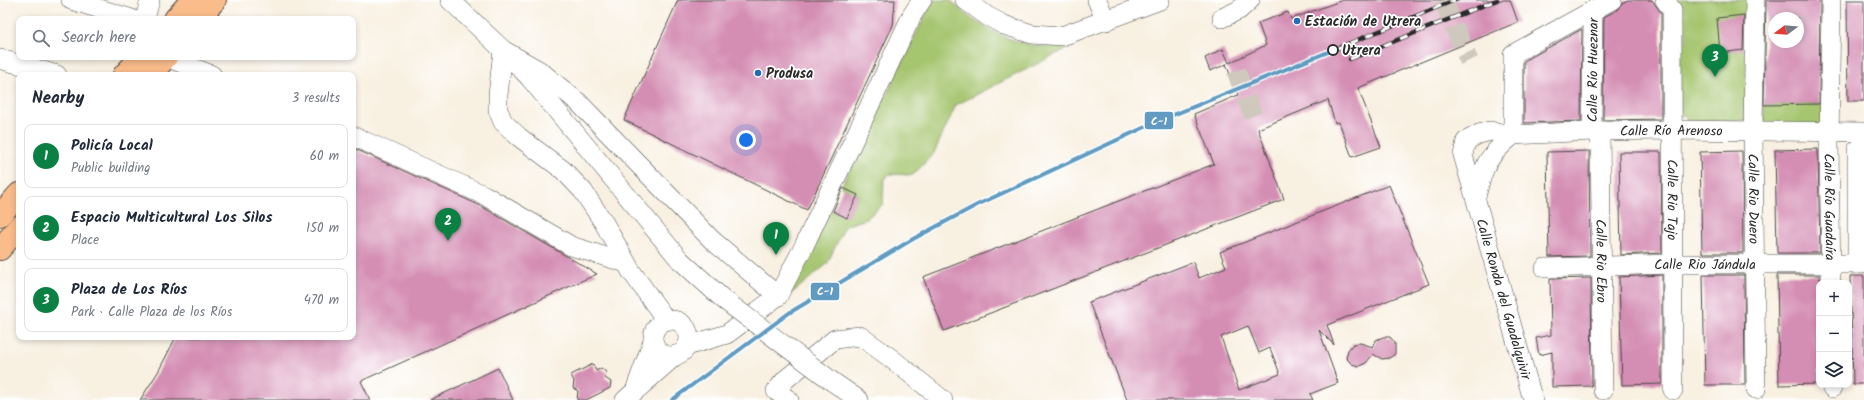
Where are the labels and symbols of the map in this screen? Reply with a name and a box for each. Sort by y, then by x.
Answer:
place label: Estación de Utrera [1305,11,1421,33]
north arrow [1768,12,1804,48]
marker: Estación de Utrera [1292,16,1302,26]
street label: Calle Río Hueznar [1582,16,1605,122]
place label: Utrera [1342,40,1381,62]
marker: Utrera [1327,44,1339,56]
pin: 3 [1702,44,1728,77]
place label: Produsa [766,63,813,85]
marker: Produsa [753,68,763,78]
line badge: C-1 [1144,111,1174,130]
text: C-1 [1151,113,1168,131]
street label: Calle Río Arenoso [1620,120,1723,143]
your location [736,130,756,150]
street label: Calle Río Guadaíra [1817,153,1841,261]
street label: Calle Rio Duero [1741,154,1764,244]
street label: Calle Rio Tajo [1660,159,1683,240]
pin: 2 [435,208,461,241]
street label: Calle Ronda del Guadalquivir [1470,216,1537,384]
street label: Calle Rio Ebro [1589,219,1612,303]
pin: 1 [763,222,789,255]
street label: Calle Rio Jándula [1654,254,1756,277]
line badge: C-1 [810,282,840,301]
text: C-1 [817,283,834,301]

